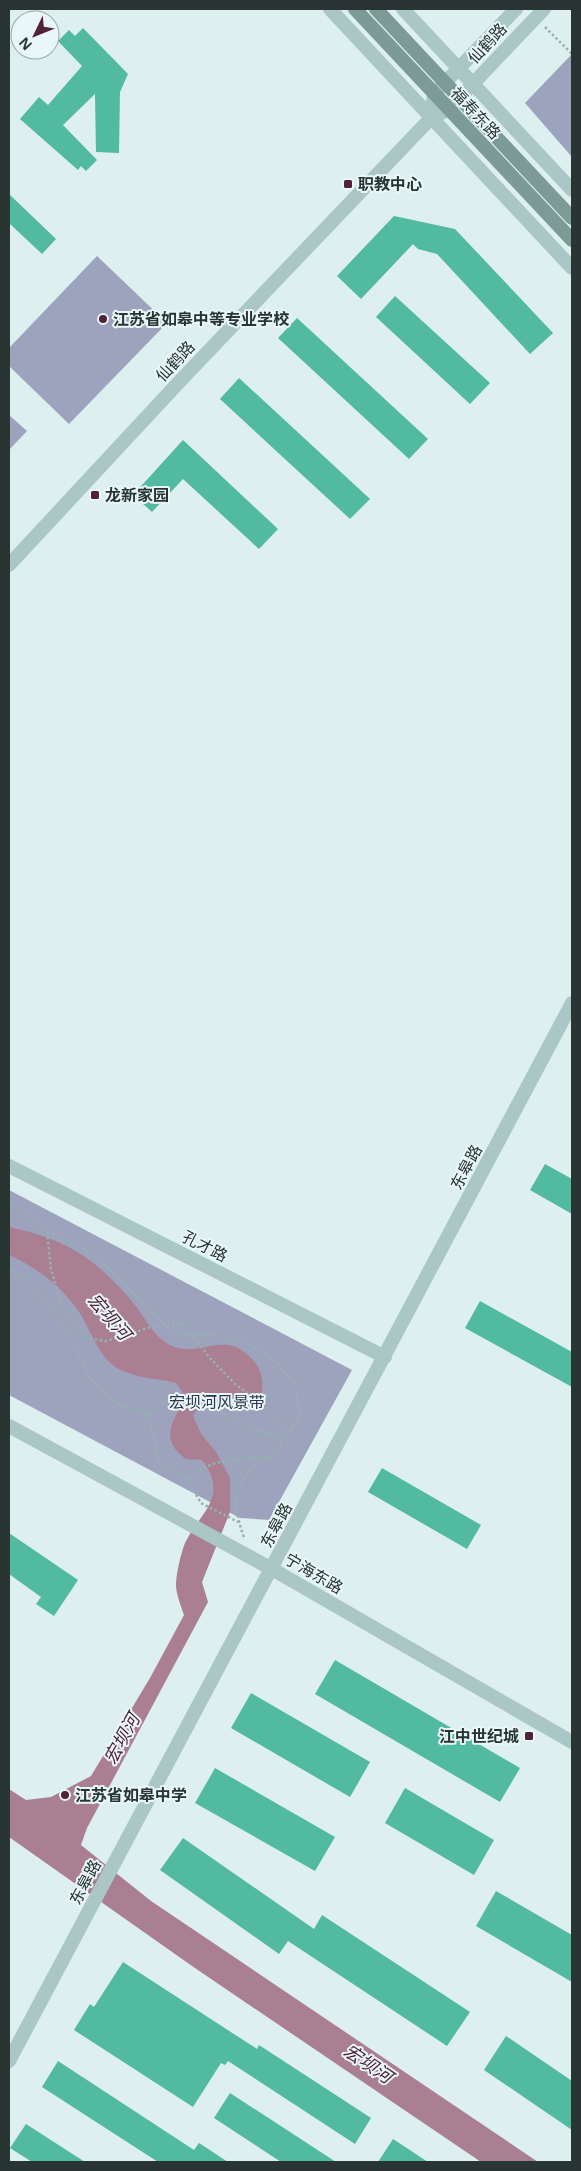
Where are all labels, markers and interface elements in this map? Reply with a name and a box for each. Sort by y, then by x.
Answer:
north arrow [10,10,60,60]
street label: 仙鹤路 [463,18,511,68]
text: N [14,34,36,55]
street label: 福寿东路 [446,82,506,144]
place label: 职教中心 [358,173,422,195]
marker: 职教中心 [342,178,354,190]
place label: 江苏省如皋中等专业学校 [113,308,290,330]
marker: 江苏省如皋中等专业学校 [97,313,109,325]
street label: 仙鹤路 [151,336,199,386]
place label: 龙新家园 [105,484,169,506]
marker: 龙新家园 [89,489,101,501]
street label: 东皋路 [445,1141,487,1193]
street label: 孔才路 [179,1225,231,1267]
water label: 宏坝河 [83,1288,138,1347]
park label: 宏坝河风景带 [169,1391,265,1413]
street label: 东皋路 [255,1499,297,1551]
street label: 宁海东路 [281,1547,347,1599]
water label: 宏坝河 [98,1706,146,1768]
place label: 江中世纪城 [439,1725,519,1747]
marker: 江中世纪城 [523,1730,535,1742]
place label: 江苏省如皋中学 [75,1784,187,1806]
marker: 江苏省如皋中学 [59,1789,71,1801]
street label: 东皋路 [64,1856,106,1908]
water label: 宏坝河 [339,2038,400,2090]

